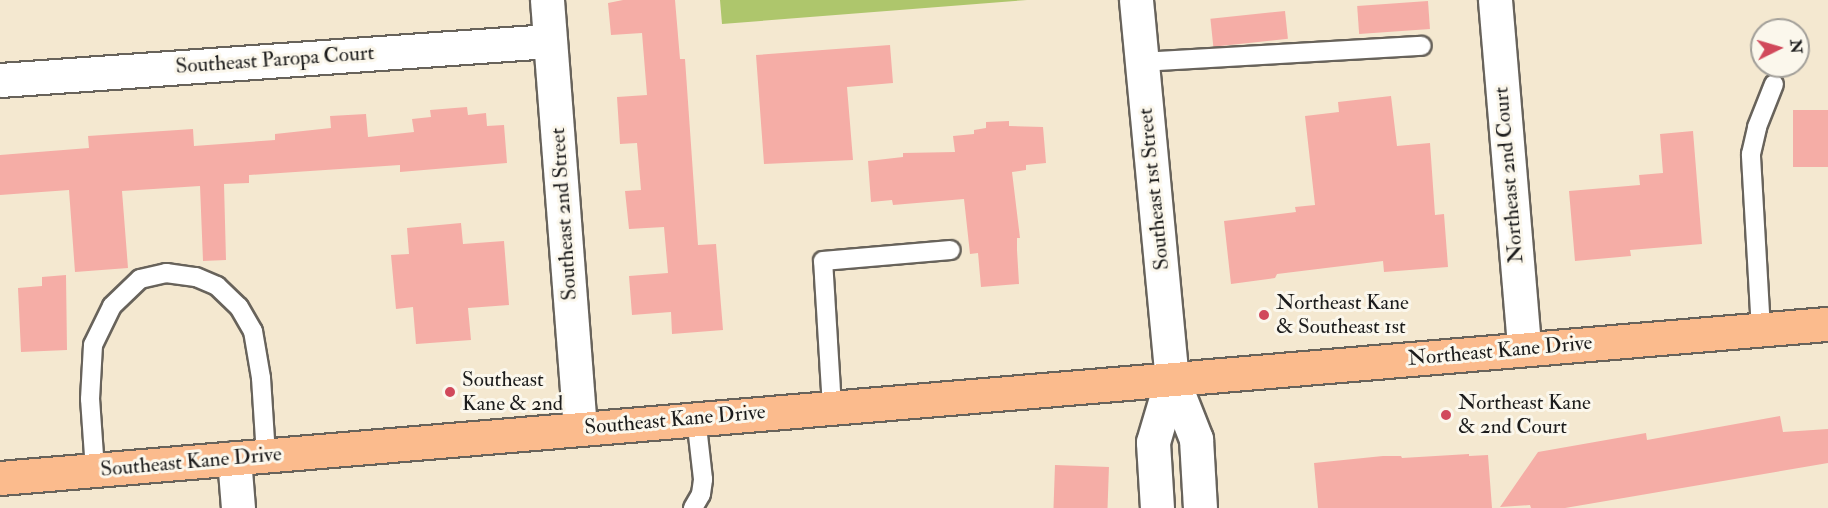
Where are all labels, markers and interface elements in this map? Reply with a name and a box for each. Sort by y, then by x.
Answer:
north arrow [1750,18,1810,78]
text: N [1785,39,1807,55]
street label: Southeast Paropa Court [175,40,375,80]
street label: Northeast 2nd Court [1489,86,1529,264]
street label: Southeast 1st Street [1133,107,1175,271]
street label: Southeast 2nd Street [545,127,583,301]
place label: Northeast Kane & Southeast 1st [1276,290,1409,340]
marker: Northeast Kane & Southeast 1st [1257,308,1271,322]
street label: Northeast Kane Drive [1407,330,1593,372]
place label: Southeast Kane & 2nd [462,367,563,417]
marker: Southeast Kane & 2nd [443,385,457,399]
place label: Northeast Kane & 2nd Court [1458,390,1591,440]
street label: Southeast Kane Drive [583,400,767,440]
marker: Northeast Kane & 2nd Court [1439,408,1453,422]
street label: Southeast Kane Drive [99,442,283,482]

